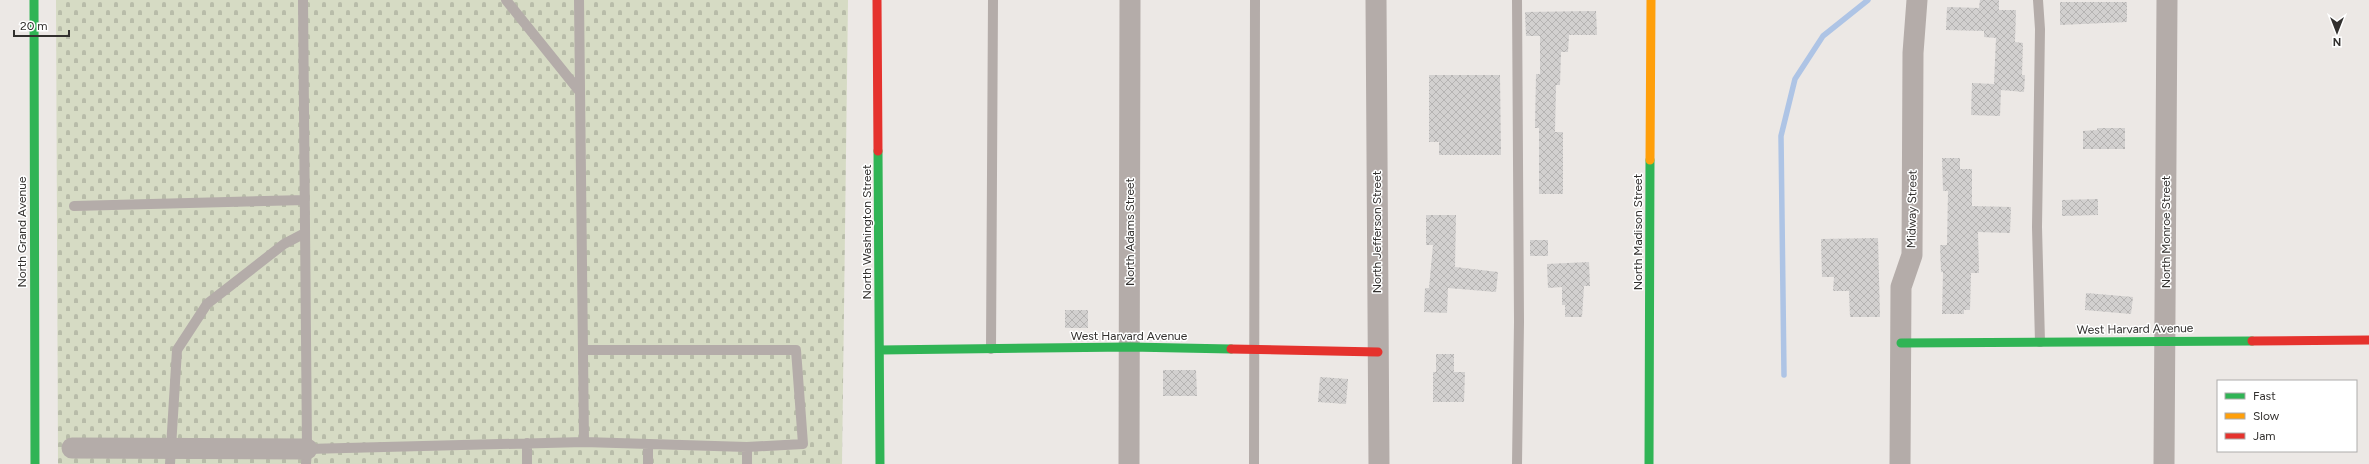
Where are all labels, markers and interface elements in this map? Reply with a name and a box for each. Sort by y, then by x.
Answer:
scale bar [14,12,69,38]
north arrow [2317,12,2357,52]
text: 20 m [20,19,48,33]
text: N [2333,35,2341,48]
street label: North Washington Street [860,164,874,300]
street label: Midway Street [1904,169,1920,248]
street label: North Jefferson Street [1370,170,1384,293]
street label: North Madison Street [1631,173,1645,290]
street label: North Monroe Street [2159,175,2173,288]
street label: North Grand Avenue [15,176,29,288]
street label: North Adams Street [1123,178,1137,286]
street label: West Harvard Avenue [2077,321,2194,337]
street label: West Harvard Avenue [1071,329,1188,343]
legend [2217,380,2357,452]
text: Fast [2253,389,2276,403]
text: Slow [2253,409,2280,423]
text: Jam [2253,429,2276,443]

